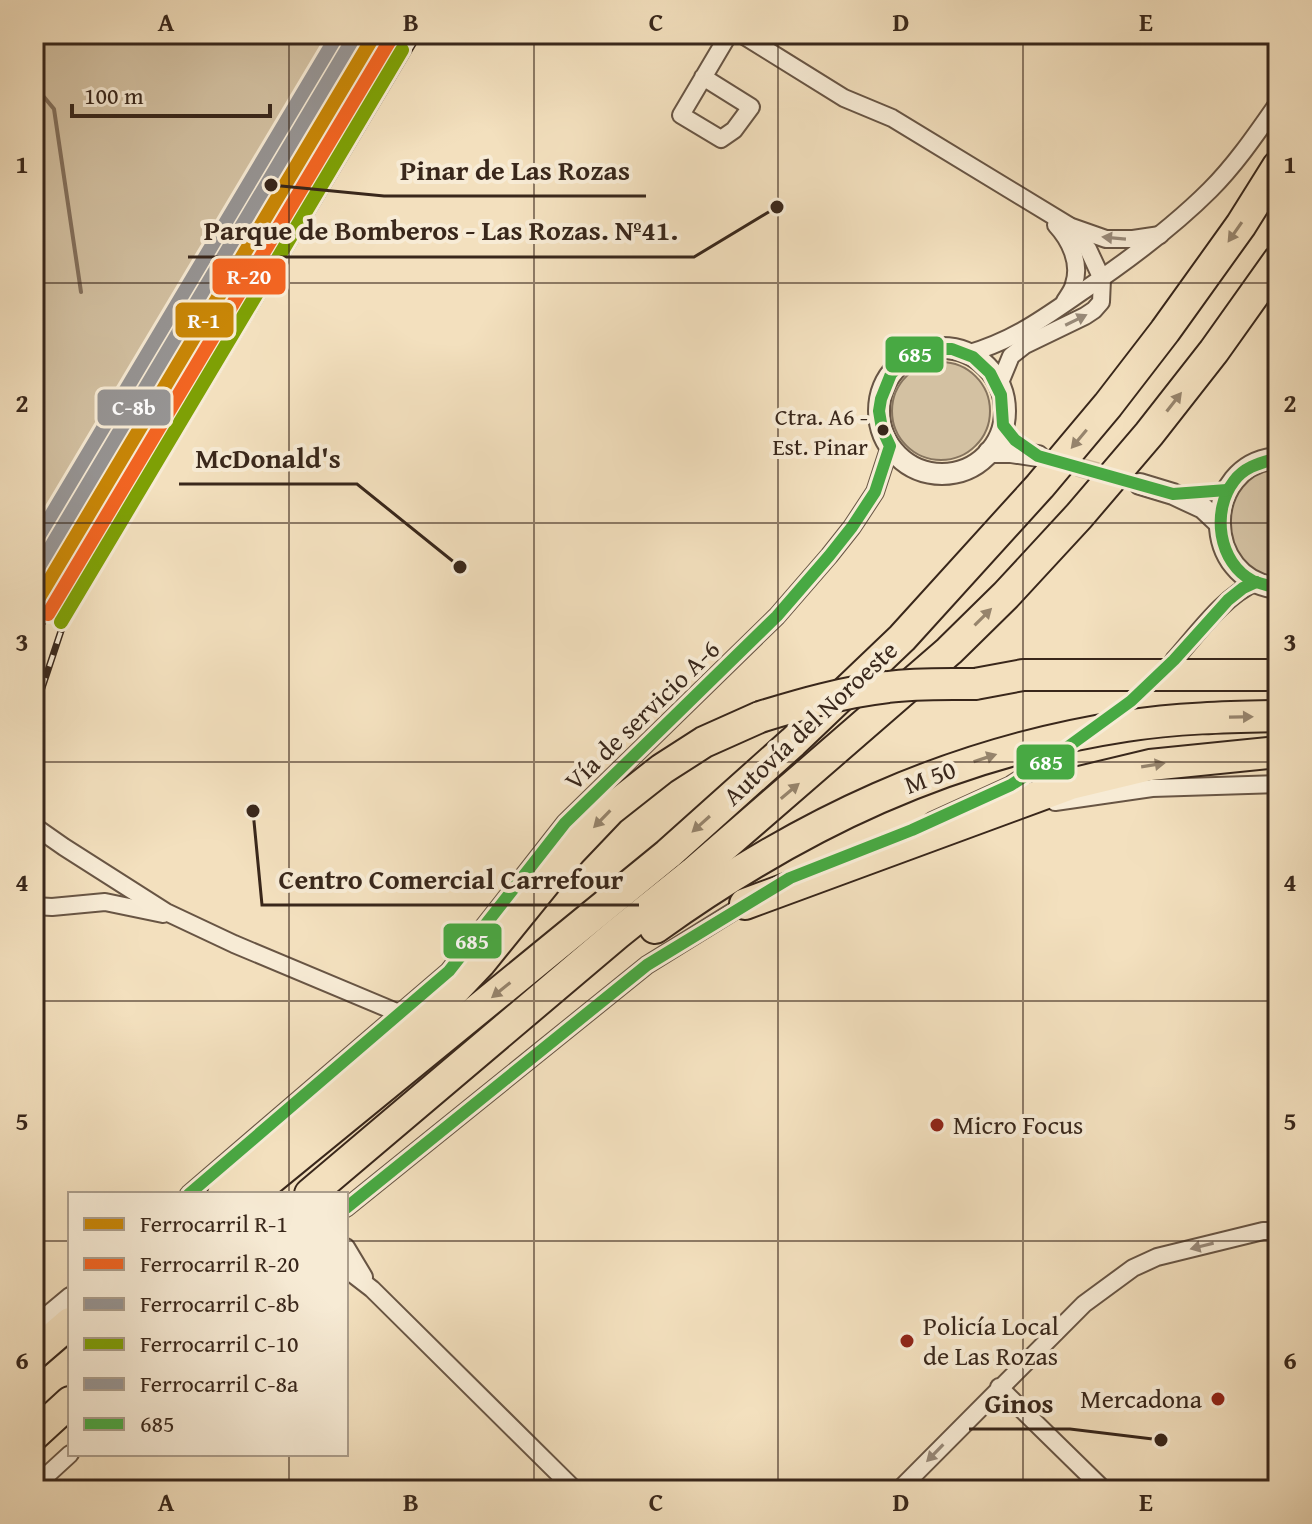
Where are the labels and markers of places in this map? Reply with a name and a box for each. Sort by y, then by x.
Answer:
callout: Pinar de Las Rozas [384,144,646,196]
callout: Parque de Bomberos - Las Rozas. Nº41. [188,205,694,257]
place label: Ctra. A6 - Est. Pinar [772,399,868,464]
marker: Ctra. A6 - Est. Pinar [875,422,891,438]
callout: McDonald's [179,432,357,484]
callout: Centro Comercial Carrefour [262,853,639,905]
place label: Micro Focus [953,1105,1083,1144]
marker: Micro Focus [928,1116,946,1134]
place label: Policía Local de Las Rozas [923,1306,1059,1375]
marker: Policía Local de Las Rozas [898,1332,916,1350]
callout: Ginos [969,1377,1070,1429]
place label: Mercadona [1080,1379,1203,1418]
marker: Mercadona [1209,1390,1227,1408]

